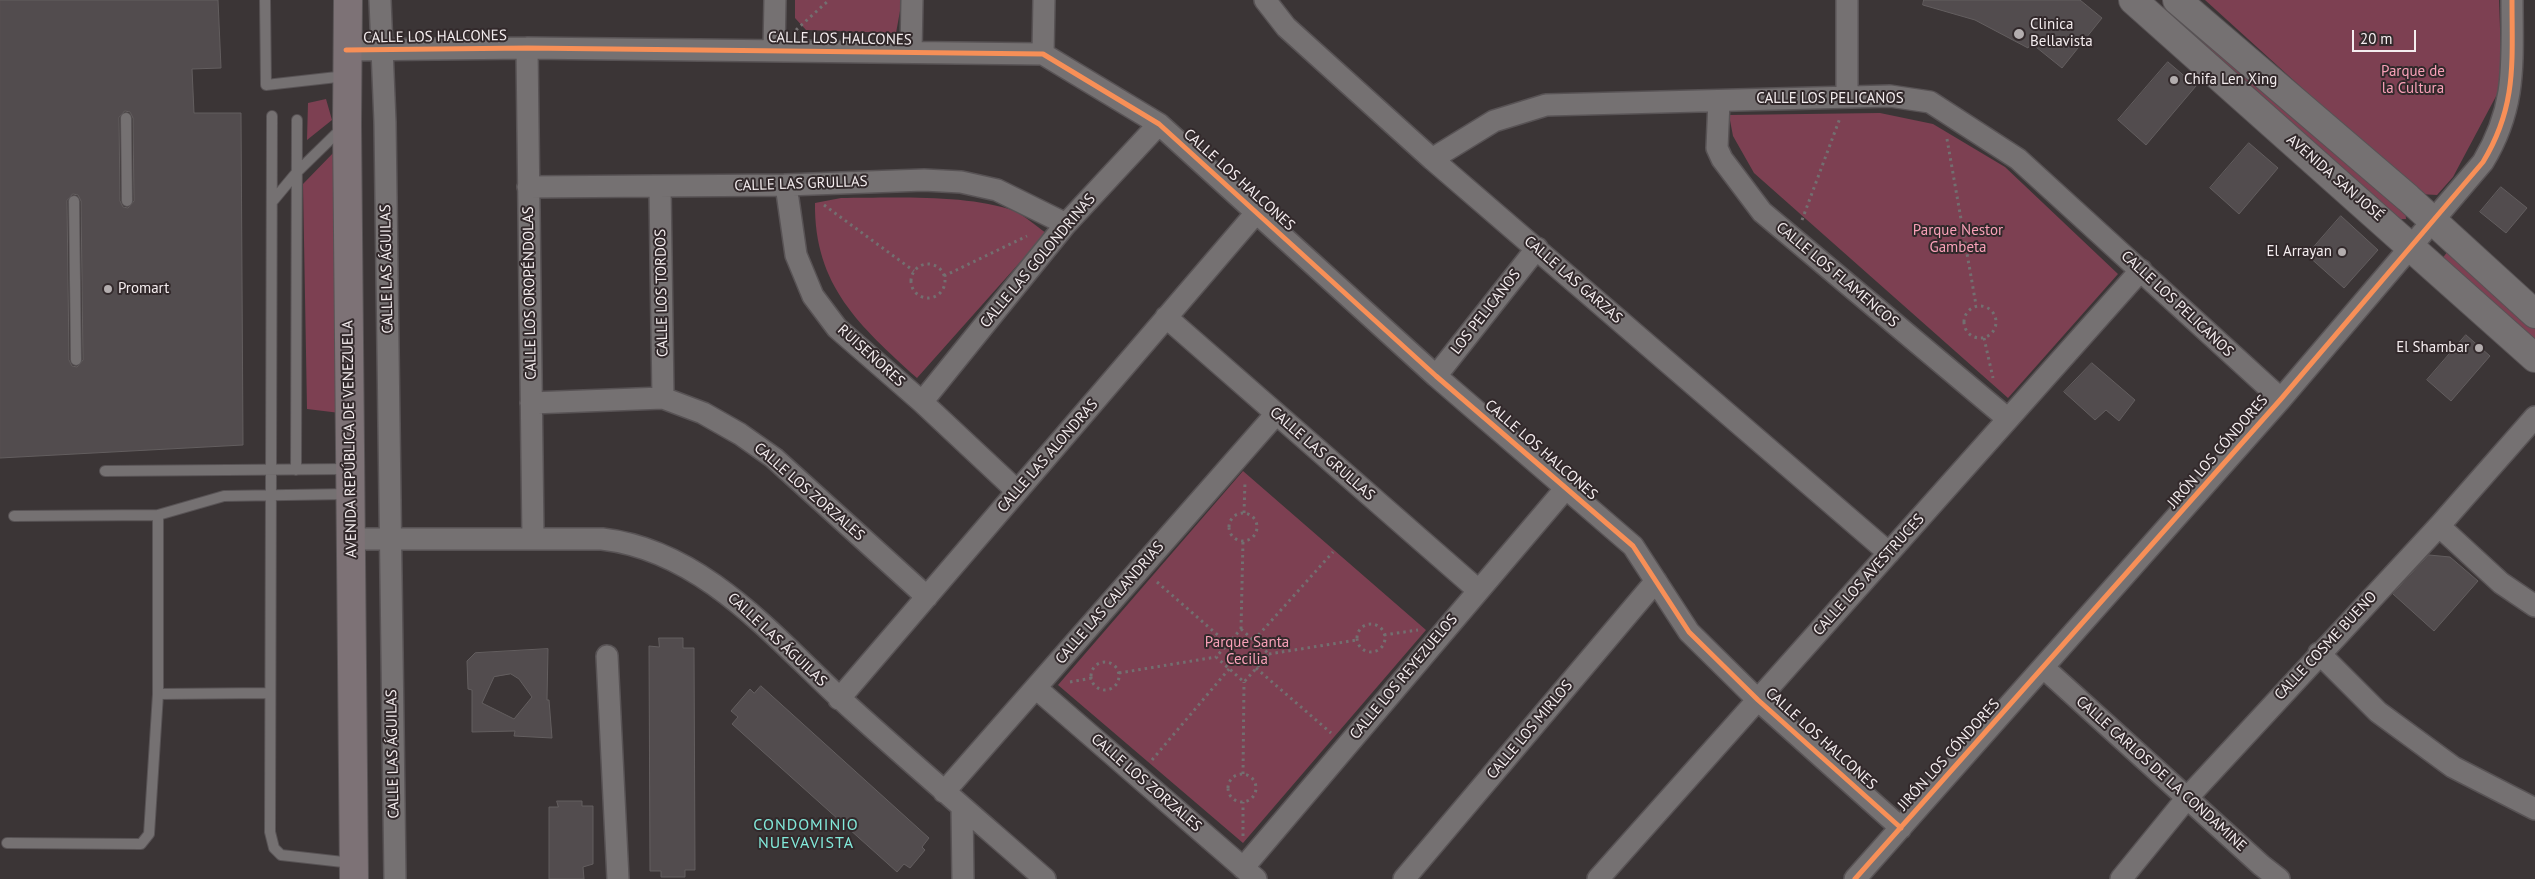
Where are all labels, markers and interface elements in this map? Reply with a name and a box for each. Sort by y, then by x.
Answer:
place label: Clinica Bellavista [2030,16,2093,51]
scale bar [2355,20,2419,52]
street label: CALLE LOS HALCONES [363,27,507,47]
marker: Clinica Bellavista [2012,27,2026,41]
street label: CALLE LOS HALCONES [768,29,912,49]
text: 20 m [2360,29,2393,48]
park label: Parque de la Cultura [2381,63,2445,98]
place label: Chifa Len Xing [2184,71,2277,89]
marker: Chifa Len Xing [2168,74,2180,86]
street label: CALLE LOS PELICANOS [1756,90,1904,108]
street label: CALLE LOS HALCONES [1180,125,1298,235]
street label: AVENIDA SAN JOSÉ [2283,131,2387,225]
street label: CALLE LAS GRULLAS [734,173,868,195]
street label: CALLE LAS GOLONDRINAS [977,190,1099,332]
street label: CALLE LAS ÁGUILAS [377,204,397,334]
street label: CALLE LOS OROPÉNDOLAS [519,206,541,380]
street label: CALLE LOS FLAMENCOS [1772,219,1902,331]
park label: Parque Nestor Gambeta [1913,222,2003,257]
street label: CALLE LOS TORDOS [652,229,672,357]
street label: CALLE LAS GARZAS [1520,232,1626,328]
place label: El Arrayan [2267,243,2332,261]
marker: El Arrayan [2336,246,2348,258]
street label: CALLE LOS PELICANOS [2117,247,2237,361]
street label: LOS PELICANOS [1447,266,1525,358]
place label: Promart [118,280,169,298]
marker: Promart [102,283,114,295]
street label: AVENIDA REPÚBLICA DE VENEZUELA [339,320,361,558]
street label: RUISEÑORES [834,321,908,391]
place label: El Shambar [2396,339,2469,357]
marker: El Shambar [2473,342,2485,354]
street label: JIRÓN LOS CÓNDORES [2164,392,2272,512]
street label: CALLE LAS ALONDRAS [994,396,1102,516]
street label: CALLE LOS HALCONES [1481,396,1601,504]
street label: CALLE LAS GRULLAS [1266,403,1378,505]
street label: CALLE LOS ZORZALES [750,439,868,545]
street label: CALLE LOS AVESTRUCES [1810,510,1928,640]
street label: CALLE LAS CALANDRIAS [1052,538,1168,668]
street label: CALLE COSME BUENO [2271,588,2381,704]
street label: CALLE LAS ÁGUILAS [724,589,830,691]
street label: CALLE LOS REYEZUELOS [1346,611,1462,743]
park label: Parque Santa Cecilia [1205,634,1289,669]
street label: CALLE LOS MIRLOS [1483,677,1577,783]
street label: CALLE LOS HALCONES [1762,684,1880,794]
street label: CALLE LAS ÁGUILAS [383,689,403,819]
street label: CALLE CARLOS DE LA CONDAMINE [2072,693,2250,855]
street label: JIRÓN LOS CÓNDORES [1894,696,2004,814]
street label: CALLE LOS ZORZALES [1087,730,1205,836]
district label: CONDOMINIO NUEVAVISTA [752,815,860,853]

